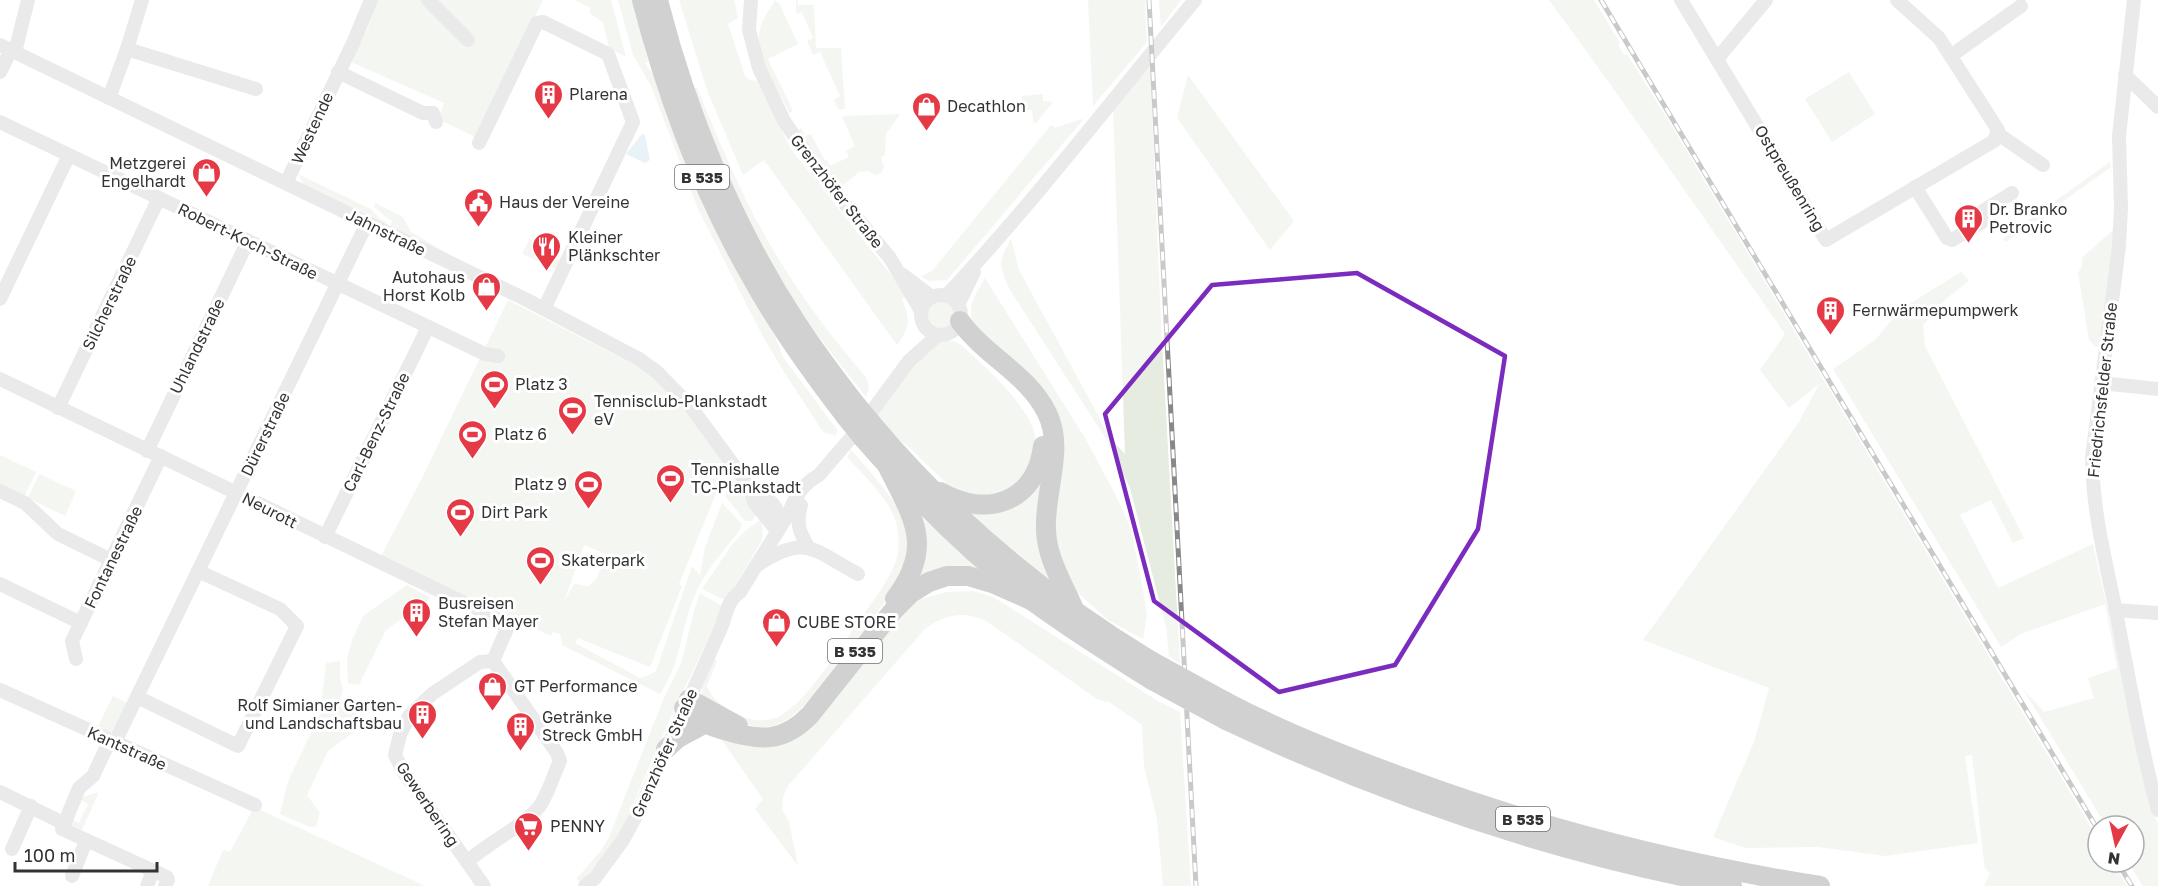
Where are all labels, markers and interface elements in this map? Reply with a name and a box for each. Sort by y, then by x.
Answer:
building icon: Plarena [532,78,564,120]
place label: Plarena [569,84,628,104]
street label: Westende [287,89,337,167]
shop icon: Decathlon [910,90,942,132]
place label: Decathlon [947,96,1026,116]
street label: Ostpreußenring [1750,121,1830,235]
street label: Grenzhöfer Straße [786,130,888,252]
place label: Metzgerei Engelhardt [101,153,186,191]
shop icon: Metzgerei Engelhardt [191,156,223,198]
road number: B 535 [675,165,729,189]
public building icon: Haus der Vereine [462,186,494,228]
place label: Haus der Vereine [499,192,630,212]
street label: Robert-Koch-Straße [175,198,321,284]
place label: Dr. Branko Petrovic [1989,199,2067,237]
building icon: Dr. Branko Petrovic [1952,202,1984,244]
street label: Jahnstraße [343,204,429,260]
place label: Kleiner Plänkschter [568,227,660,265]
restaurant icon: Kleiner Plänkschter [531,230,563,272]
street label: Silcherstraße [78,253,140,353]
place label: Autohaus Horst Kolb [383,267,465,305]
shop icon: Autohaus Horst Kolb [470,270,502,312]
building icon: Fernwärmepumpwerk [1815,294,1847,336]
street label: Uhlandstraße [165,295,229,397]
place label: Fernwärmepumpwerk [1852,300,2019,320]
street label: Friedrichsfelder Straße [2083,301,2121,479]
sports icon: Platz 3 [478,368,510,410]
street label: Carl-Benz-Straße [338,369,414,495]
place label: Platz 3 [515,374,568,394]
street label: Dürerstraße [236,389,294,479]
place label: Tennisclub-Plankstadt eV [594,391,767,429]
sports icon: Tennisclub-Plankstadt eV [557,394,589,436]
sports icon: Platz 6 [457,418,489,460]
place label: Platz 6 [494,424,547,444]
place label: Tennishalle TC-Plankstadt [691,459,801,497]
sports icon: Tennishalle TC-Plankstadt [654,462,686,504]
sports icon: Platz 9 [572,468,604,510]
place label: Platz 9 [514,474,567,494]
street label: Neurott [239,488,301,532]
sports icon: Dirt Park [444,496,476,538]
street label: Fontanestraße [80,502,146,612]
place label: Dirt Park [481,502,548,522]
sports icon: Skaterpark [524,544,556,586]
place label: Skaterpark [561,550,645,570]
place label: Busreisen Stefan Mayer [438,593,538,631]
building icon: Busreisen Stefan Mayer [401,596,433,638]
shop icon: CUBE STORE [760,606,792,648]
place label: CUBE STORE [797,612,896,632]
road number: B 535 [828,639,882,663]
shop icon: GT Performance [477,670,509,712]
place label: GT Performance [514,676,638,696]
street label: Grenzhöfer Straße [627,685,701,821]
place label: Rolf Simianer Garten- und Landschaftsbau [237,695,402,733]
building icon: Rolf Simianer Garten- und Landschaftsbau [407,698,439,740]
place label: Getränke Streck GmbH [542,707,643,745]
building icon: Getränke Streck GmbH [505,710,537,752]
street label: Kantstraße [84,722,170,774]
street label: Gewerbering [392,758,464,850]
road number: B 535 [1496,807,1550,831]
supermarket icon: PENNY [513,810,545,852]
north arrow [2086,814,2146,874]
place label: PENNY [550,816,606,836]
scale bar [15,835,158,873]
text: 100 m [24,844,75,866]
text: N [2106,848,2121,870]

